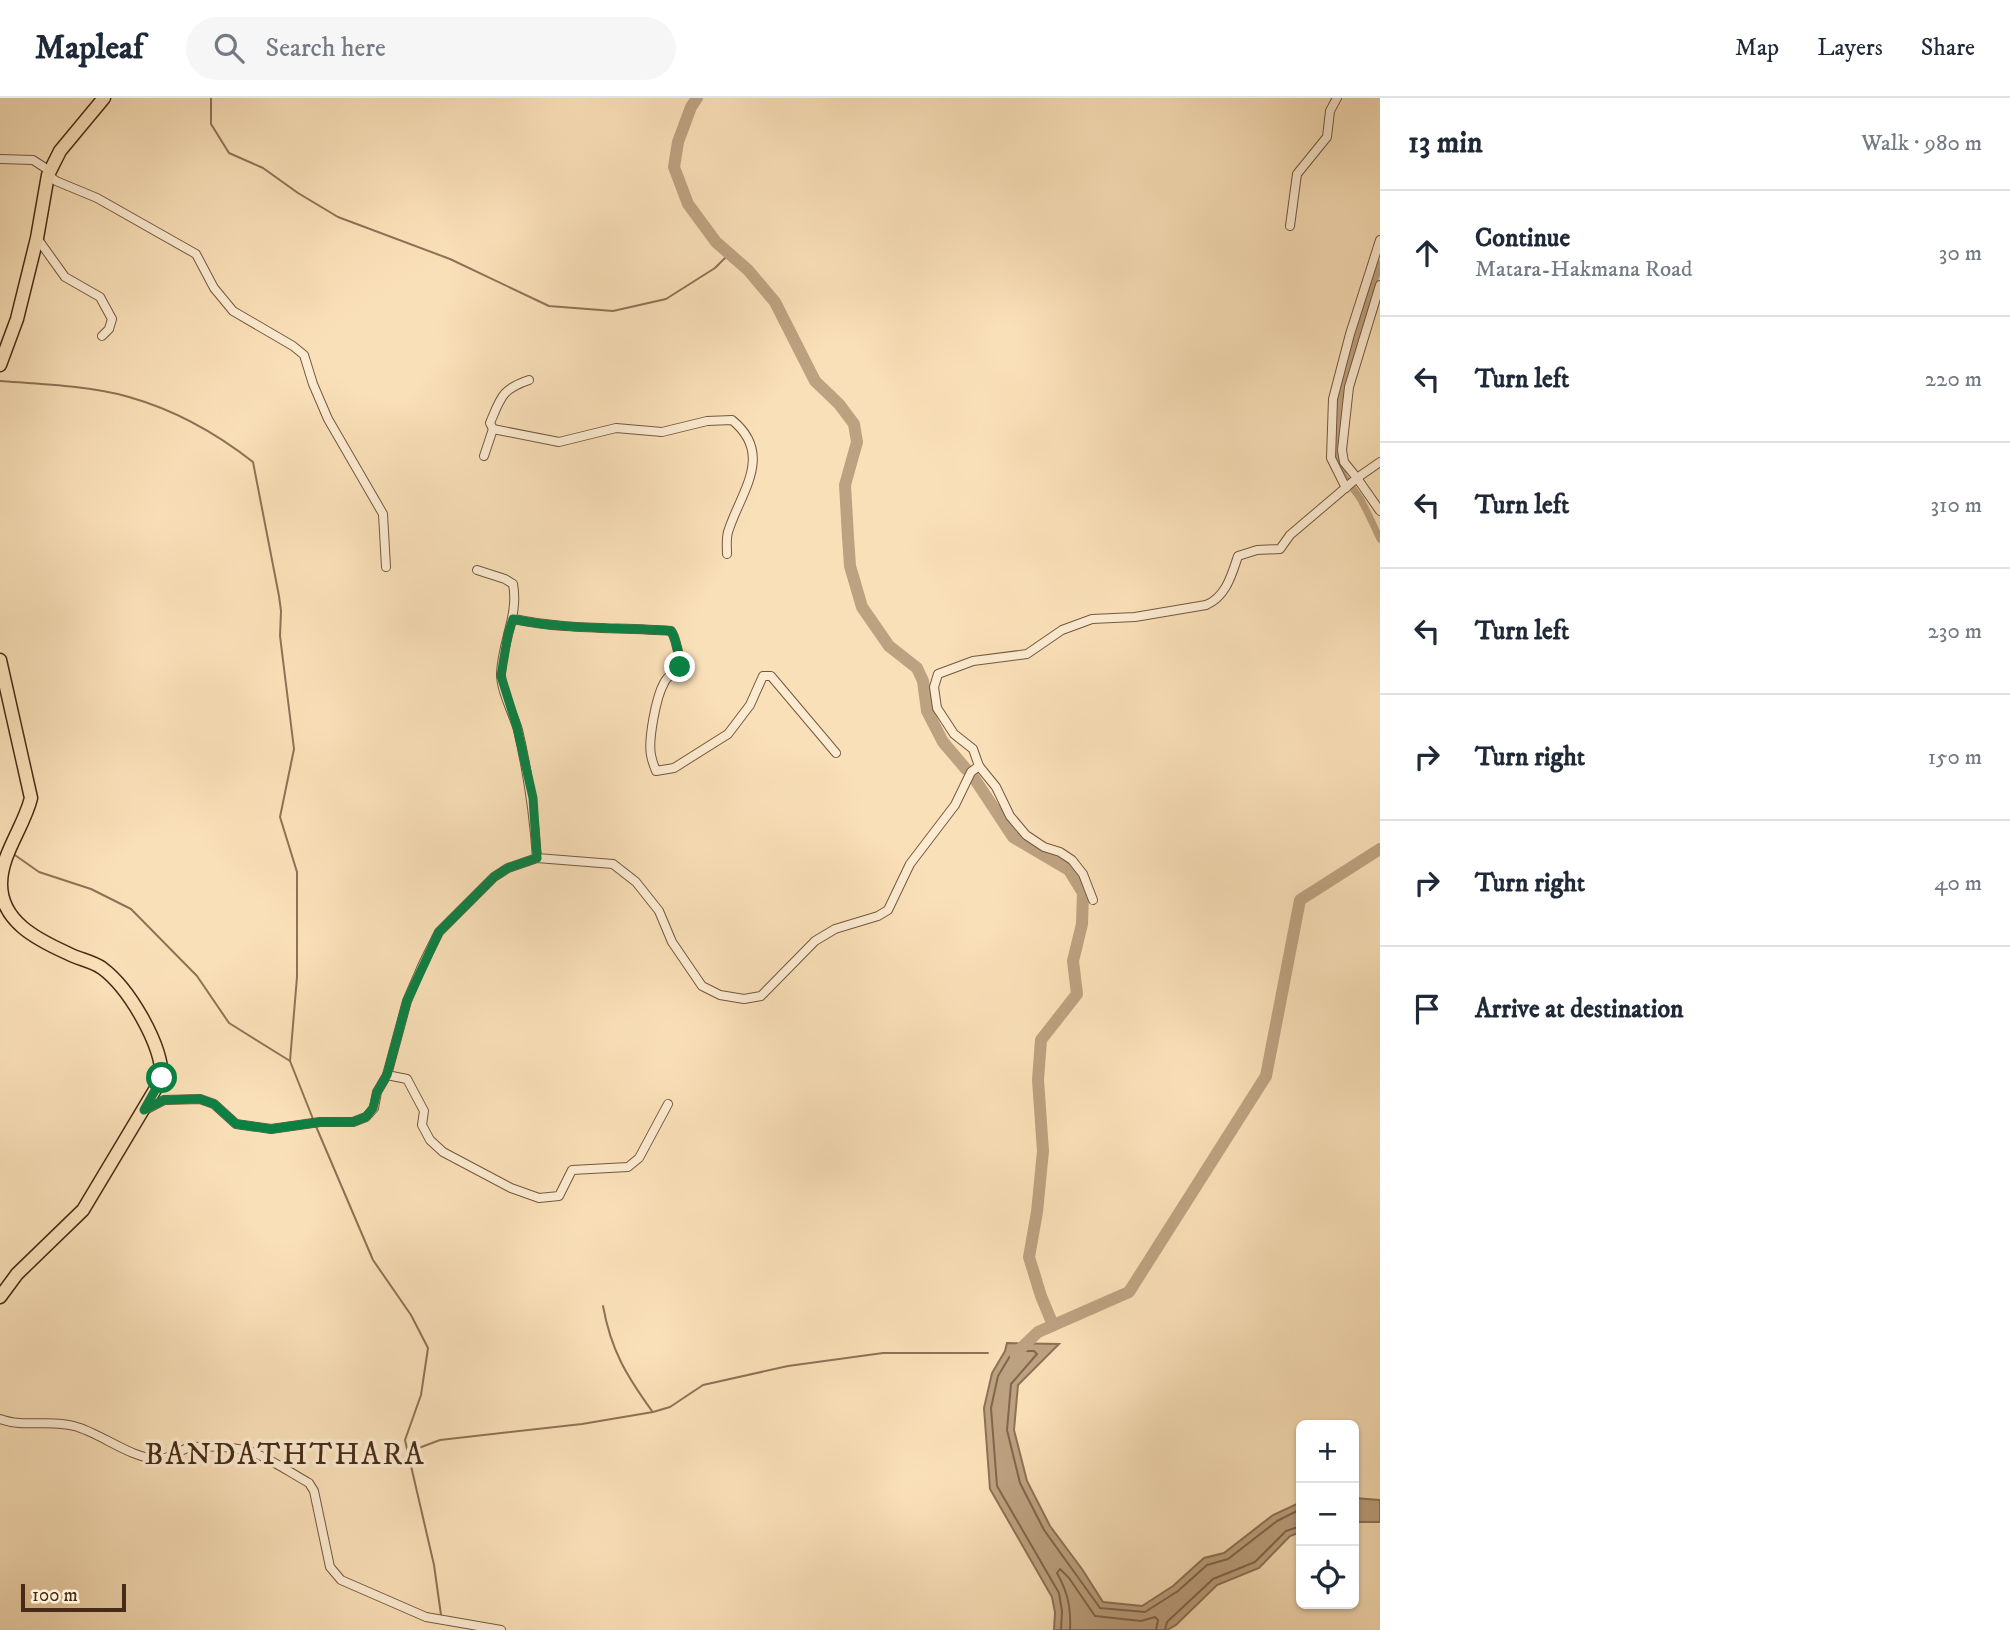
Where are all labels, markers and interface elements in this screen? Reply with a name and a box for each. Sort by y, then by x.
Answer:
search box [186,17,676,80]
text: Mapleaf [35,28,144,69]
icon: search [210,29,248,67]
text: Search here [266,32,386,65]
text: Map [1735,33,1779,63]
text: Layers [1817,33,1883,63]
text: Share [1921,33,1975,63]
text: 13 min [1408,125,1483,162]
text: Walk · 980 m [1861,129,1982,158]
text: Continue [1475,222,1570,255]
icon: ahead [1408,234,1446,272]
text: 30 m [1939,239,1982,268]
text: Matara-Hakmana Road [1475,255,1692,284]
icon: left [1408,360,1446,398]
text: Turn left [1475,363,1569,396]
text: 220 m [1925,365,1982,394]
icon: left [1408,486,1446,524]
text: Turn left [1475,489,1569,522]
text: 310 m [1930,491,1982,520]
icon: left [1408,612,1446,650]
text: Turn left [1475,615,1569,648]
text: 230 m [1928,617,1982,646]
route end [664,651,695,682]
icon: right [1408,738,1446,776]
text: Turn right [1475,741,1585,774]
text: 150 m [1928,743,1982,772]
icon: right [1408,864,1446,902]
text: Turn right [1475,867,1585,900]
text: 40 m [1934,869,1982,898]
icon: arrive [1408,990,1446,1028]
text: Arrive at destination [1475,993,1684,1026]
route start [146,1062,177,1093]
map controls [1296,1420,1359,1609]
button: + [1296,1420,1359,1483]
district label: BANDATHTHARA [144,1437,426,1474]
button: − [1296,1483,1359,1546]
button: locate [1296,1546,1359,1609]
scale bar [21,1581,126,1613]
text: 100 m [32,1584,78,1607]

